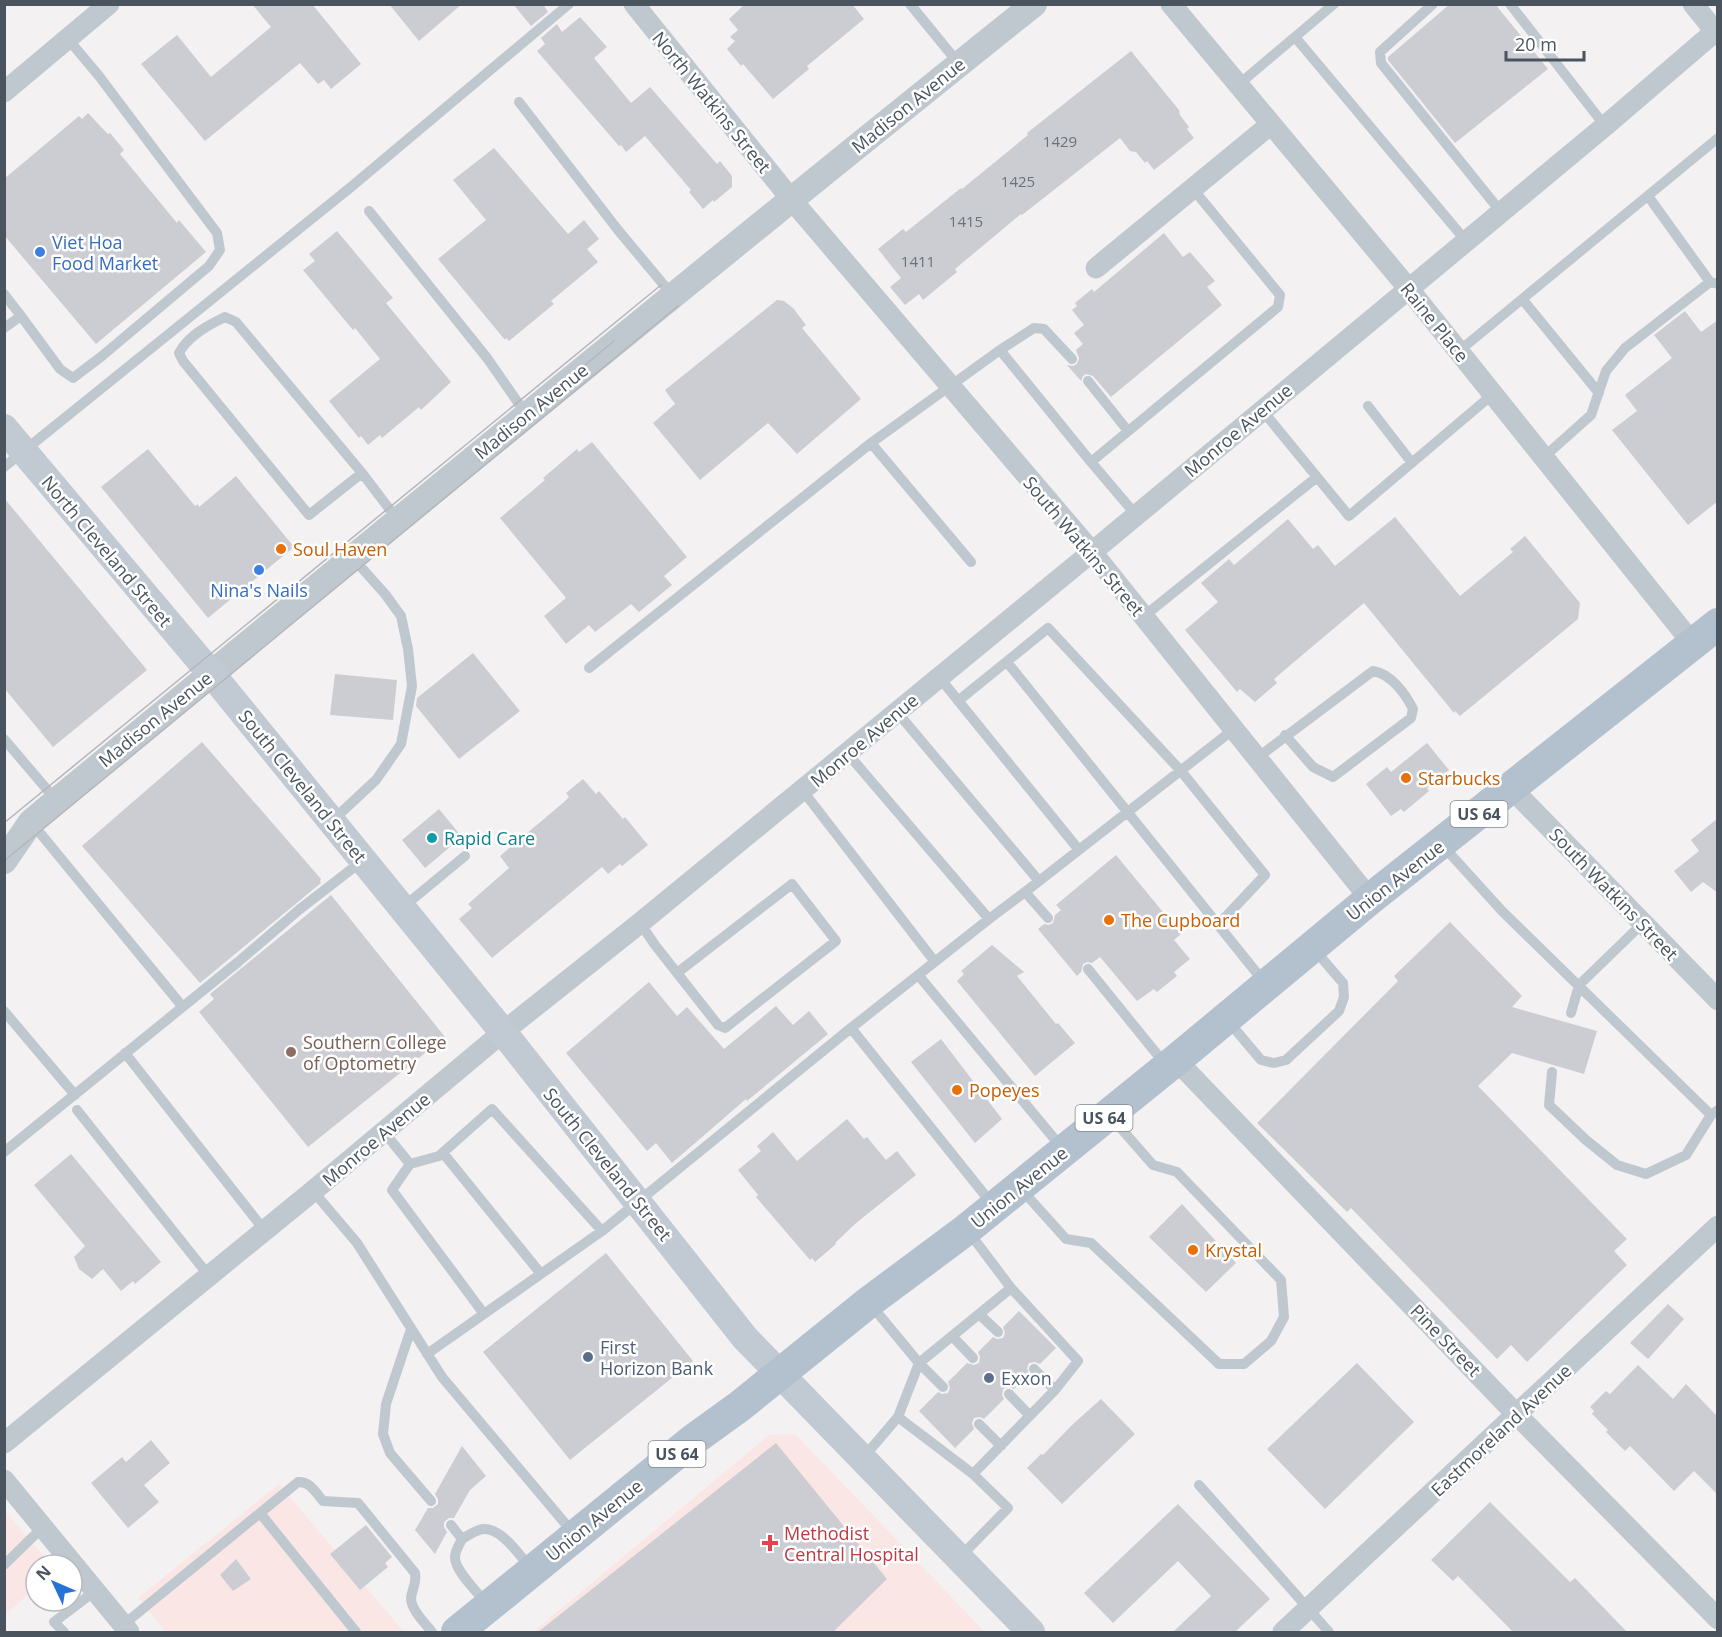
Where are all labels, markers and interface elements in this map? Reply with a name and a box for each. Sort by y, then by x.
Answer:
scale bar [1506,24,1584,62]
street label: North Watkins Street [647,26,777,178]
text: 20 m [1515,32,1557,56]
street label: Madison Avenue [846,52,970,158]
house number: 1429 [1043,131,1077,151]
house number: 1425 [1001,171,1035,191]
house number: 1415 [949,211,983,231]
place label: Viet Hoa Food Market [52,230,158,275]
marker: Viet Hoa Food Market [33,245,47,259]
house number: 1411 [901,251,935,271]
street label: Raine Place [1396,277,1474,367]
street label: Madison Avenue [469,358,593,464]
street label: Monroe Avenue [1179,378,1297,482]
street label: North Cleveland Street [37,470,177,632]
street label: South Watkins Street [1018,471,1150,621]
place label: Soul Haven [293,537,387,561]
marker: Soul Haven [274,542,288,556]
marker: Nina's Nails [252,563,266,577]
place label: Nina's Nails [210,578,308,602]
street label: Madison Avenue [93,666,217,772]
street label: Monroe Avenue [805,688,923,792]
street label: South Cleveland Street [234,704,372,868]
place label: Starbucks [1418,766,1500,790]
marker: Starbucks [1399,771,1413,785]
road number: US 64 [1450,801,1508,827]
street label: South Watkins Street [1544,823,1684,965]
place label: Rapid Care [444,826,535,850]
marker: Rapid Care [425,831,439,845]
street label: Union Avenue [1341,834,1449,926]
place label: The Cupboard [1121,908,1240,932]
marker: The Cupboard [1102,913,1116,927]
place label: Southern College of Optometry [303,1030,447,1075]
marker: Southern College of Optometry [284,1045,298,1059]
place label: Popeyes [969,1078,1039,1102]
street label: South Cleveland Street [539,1082,677,1246]
marker: Popeyes [950,1083,964,1097]
street label: Monroe Avenue [317,1087,435,1191]
road number: US 64 [1076,1105,1132,1131]
street label: Union Avenue [966,1141,1072,1233]
place label: Krystal [1205,1238,1262,1262]
marker: Krystal [1186,1243,1200,1257]
street label: Pine Street [1406,1299,1486,1381]
place label: First Horizon Bank [600,1335,714,1380]
marker: First Horizon Bank [581,1350,595,1364]
street label: Eastmoreland Avenue [1426,1359,1576,1501]
place label: Exxon [1001,1366,1052,1390]
marker: Exxon [982,1371,996,1385]
road number: US 64 [648,1441,706,1467]
street label: Union Avenue [541,1474,647,1566]
place label: Methodist Central Hospital [784,1521,919,1566]
marker: Methodist Central Hospital [761,1534,779,1552]
north arrow [24,1553,84,1613]
text: N [31,1560,56,1585]

